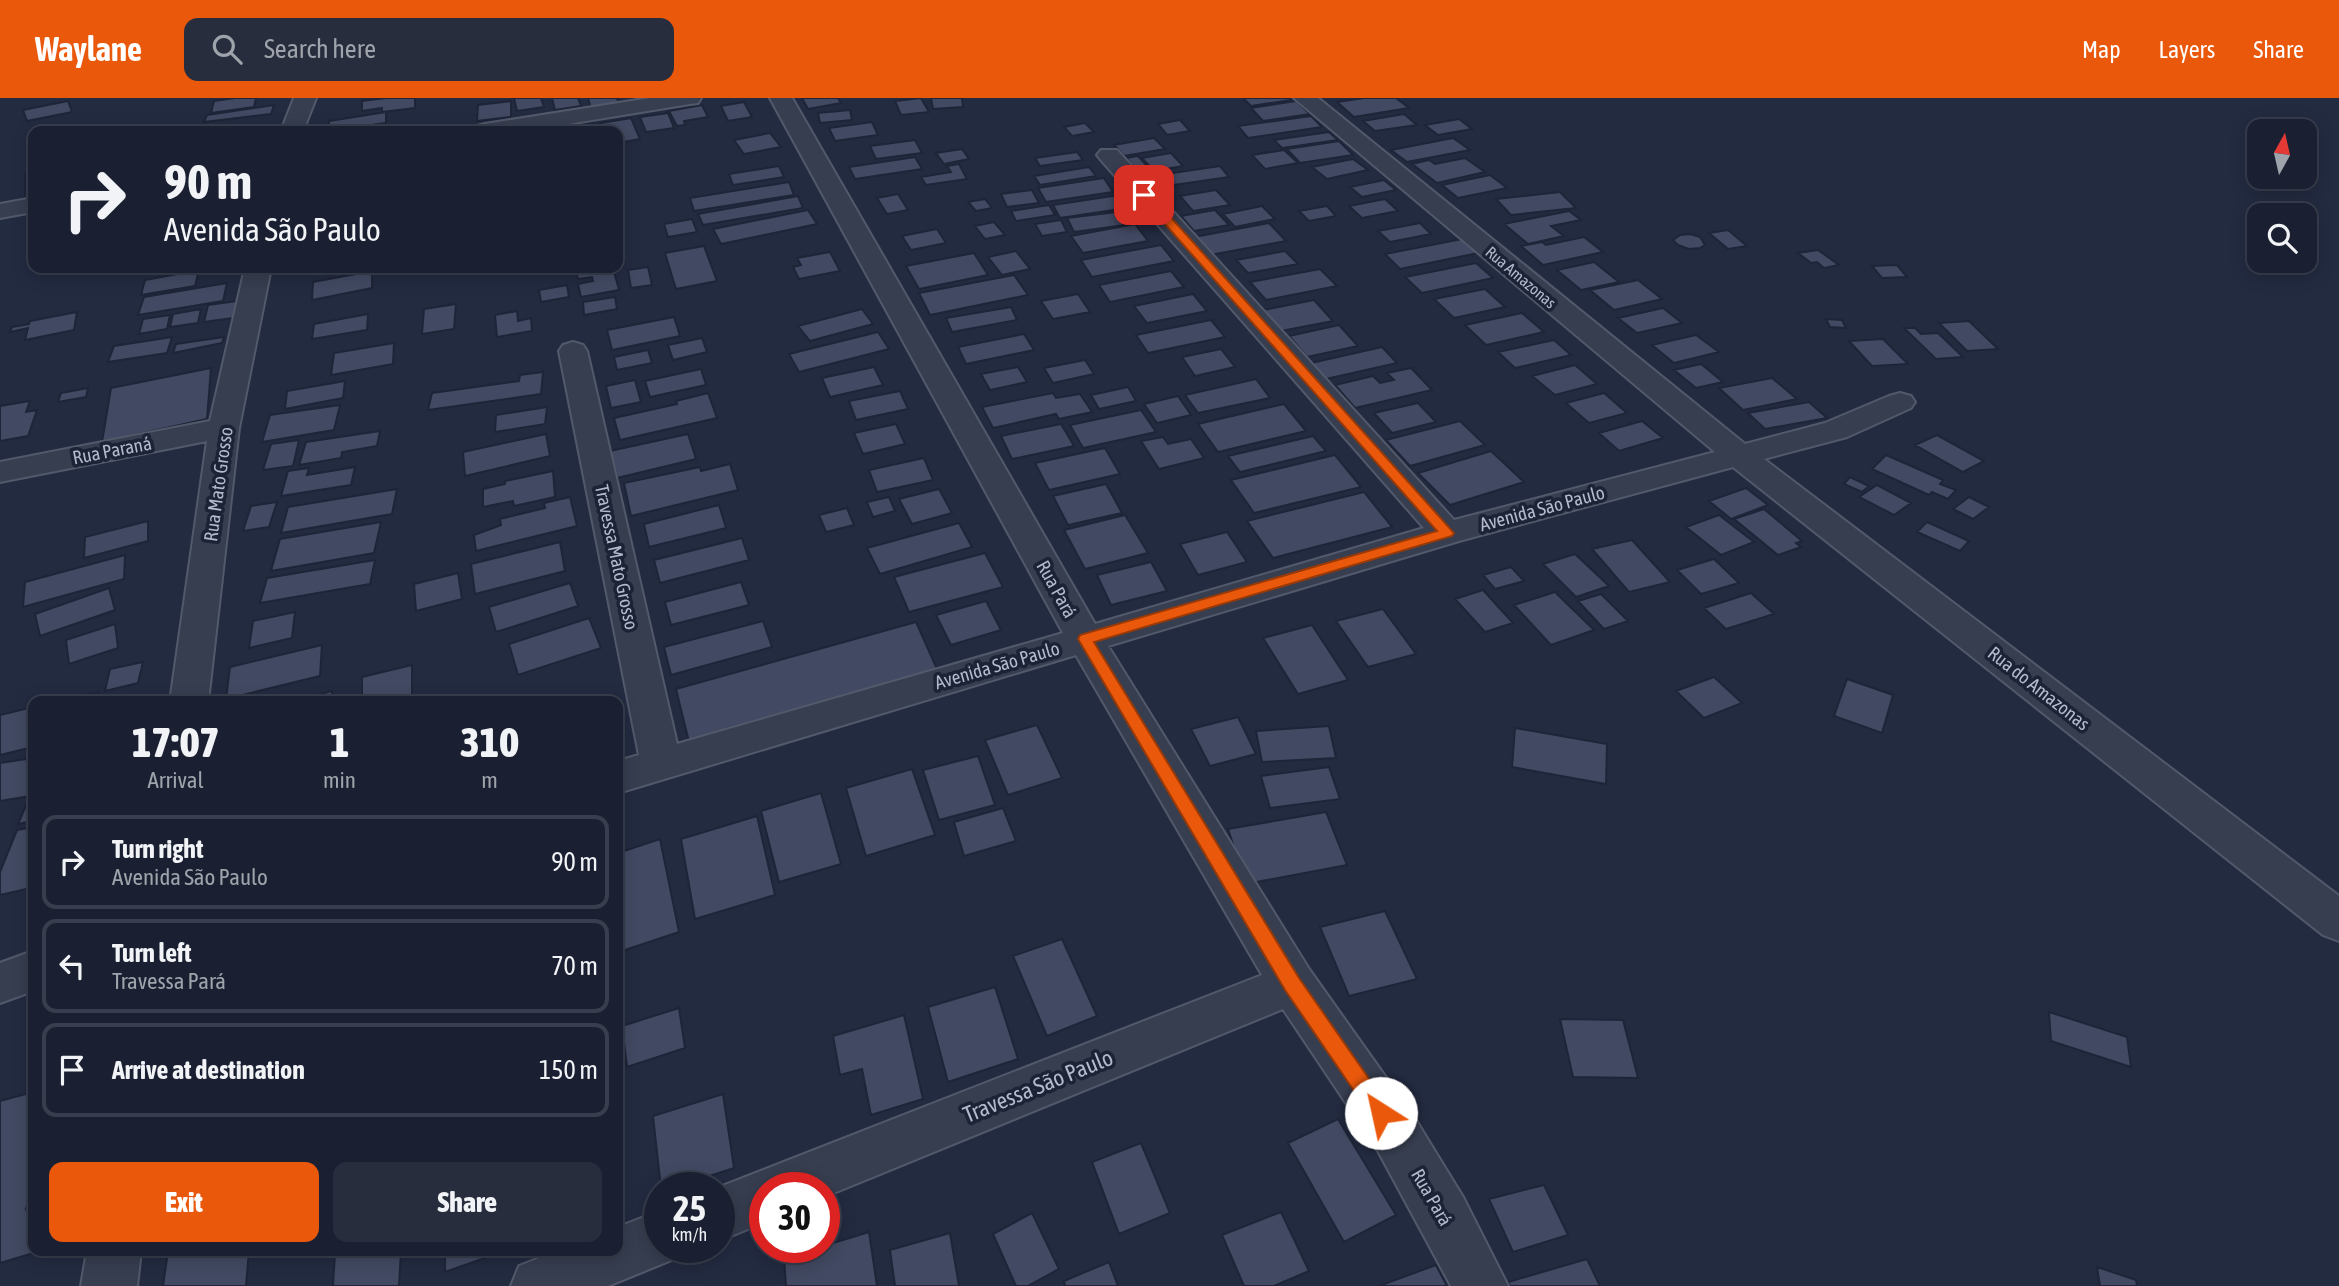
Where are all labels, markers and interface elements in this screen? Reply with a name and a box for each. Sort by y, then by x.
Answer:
search box [184,18,674,81]
text: Waylane [35,30,142,68]
icon: search [208,30,246,68]
text: Search here [264,34,376,64]
text: Map [2082,36,2121,63]
text: Layers [2159,36,2215,63]
text: Share [2253,36,2304,63]
north arrow [2247,119,2317,189]
map controls [2247,119,2317,273]
text: 90 m [164,153,252,209]
icon: right [49,154,140,245]
pin [1114,165,1174,225]
icon: arrive [1125,176,1163,214]
button: search [2247,203,2317,273]
text: Avenida São Paulo [164,211,381,248]
street label: Rua Amazonas [1482,242,1560,312]
street label: Rua Mato Grosso [199,425,237,543]
street label: Rua Paraná [71,432,153,468]
street label: Avenida São Paulo [1477,481,1607,535]
street label: Travessa Mato Grosso [591,482,643,632]
street label: Rua Pará [1032,557,1082,621]
street label: Avenida São Paulo [932,637,1062,693]
street label: Rua do Amazonas [1984,642,2094,735]
text: 17:07 [132,718,219,766]
text: 1 [330,718,349,766]
text: 310 [460,718,519,766]
text: Arrival [147,767,204,793]
text: min [323,767,356,793]
text: m [481,767,498,793]
text: Turn right [112,834,203,864]
icon: right [53,843,91,881]
text: 90 m [551,847,598,877]
text: Avenida São Paulo [112,864,268,890]
text: Turn left [112,938,192,968]
icon: left [53,947,91,985]
text: 70 m [551,951,598,981]
text: Travessa Pará [112,968,226,994]
street label: Travessa São Paulo [959,1044,1117,1128]
icon: arrive [53,1051,91,1089]
text: Arrive at destination [112,1055,305,1085]
text: 150 m [539,1055,598,1085]
position arrow [1344,1076,1418,1150]
button: Exit [49,1162,319,1242]
button: Share [333,1162,602,1242]
street label: Rua Pará [1407,1165,1457,1229]
speed limit sign: 30 [749,1172,840,1263]
text: 25 [673,1188,706,1228]
text: km/h [672,1224,707,1245]

